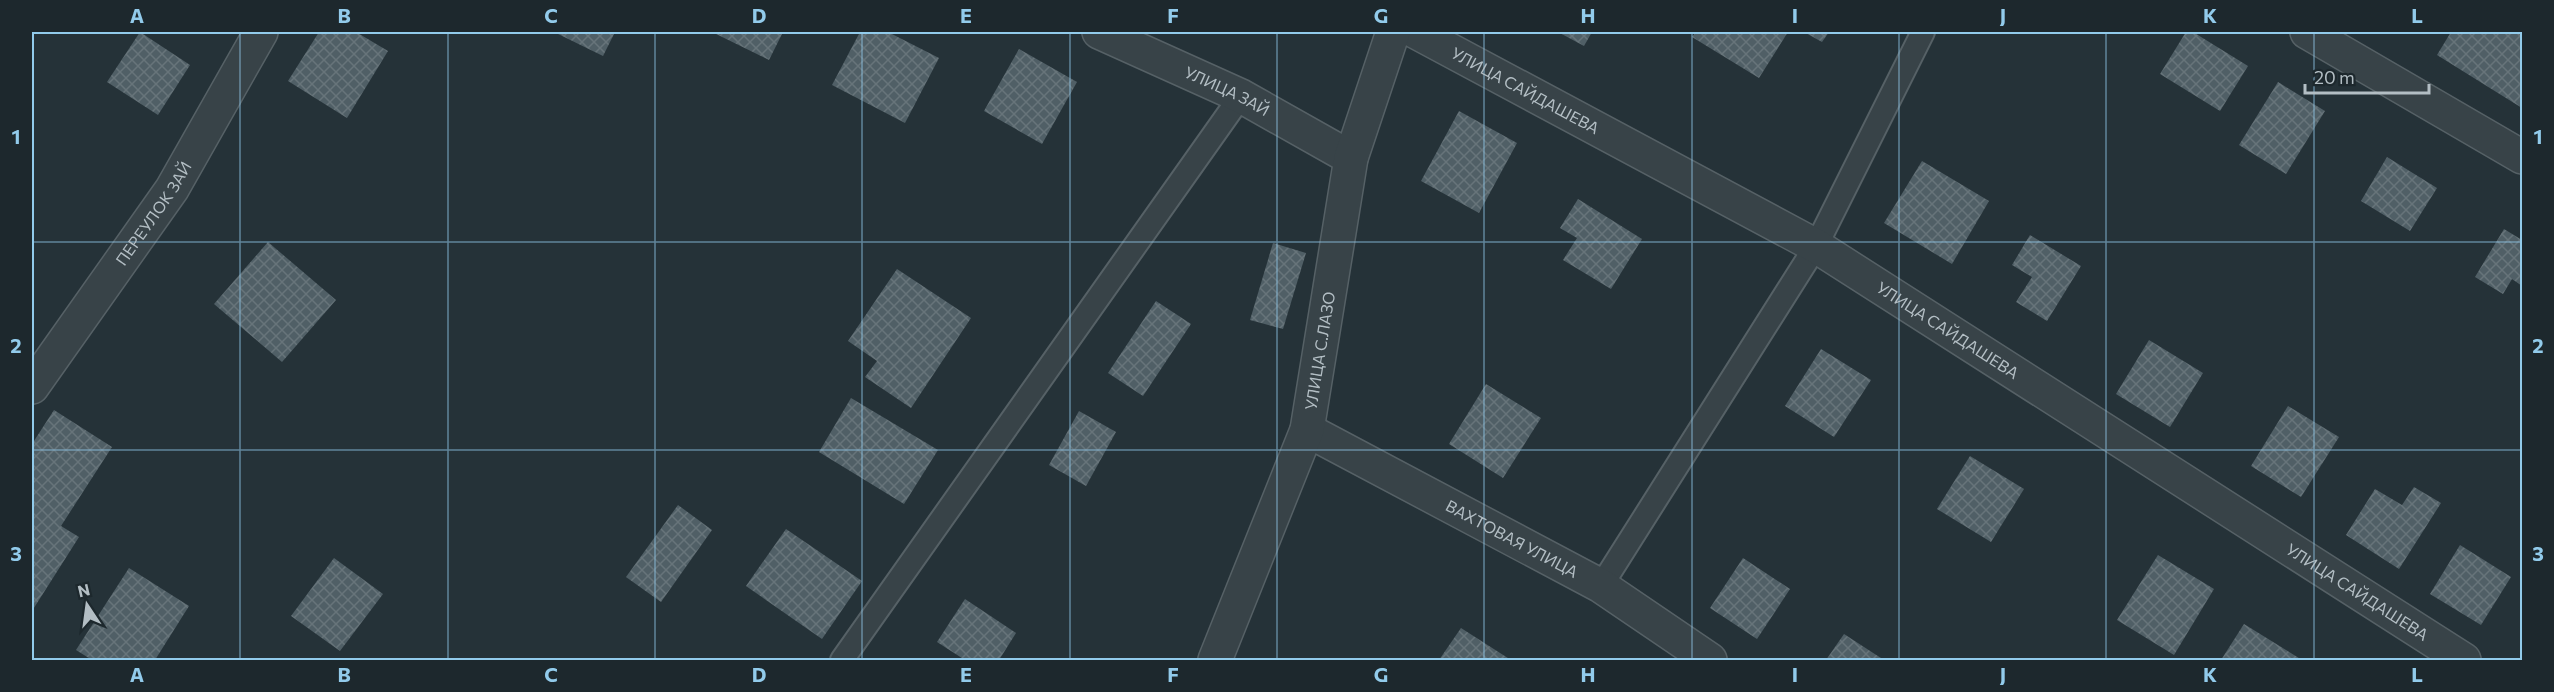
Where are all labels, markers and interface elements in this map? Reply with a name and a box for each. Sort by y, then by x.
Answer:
text: A [130,3,144,27]
text: B [337,3,351,27]
text: C [544,3,558,27]
text: D [752,3,766,27]
text: E [960,3,972,27]
text: F [1167,3,1179,27]
text: G [1374,3,1388,27]
text: H [1581,3,1596,27]
text: I [1792,3,1798,27]
text: J [2000,3,2006,27]
text: K [2203,3,2217,27]
text: L [2411,3,2423,27]
street label: УЛИЦА САЙДАШЕВА [1448,43,1603,137]
scale bar [2305,57,2430,95]
street label: УЛИЦА ЗАЙ [1182,62,1273,119]
text: 20 m [2314,66,2355,88]
text: 1 [11,124,21,148]
text: 1 [2533,124,2543,148]
street label: ПЕРЕУЛОК ЗАЙ [111,158,195,269]
street label: УЛИЦА САЙДАШЕВА [1873,277,2023,382]
street label: УЛИЦА С.ЛАЗО [1300,290,1338,411]
text: 2 [10,333,22,357]
text: 2 [2532,333,2544,357]
street label: ВАХТОВАЯ УЛИЦА [1443,495,1582,581]
street label: УЛИЦА САЙДАШЕВА [2283,539,2432,644]
text: 3 [10,541,22,565]
text: 3 [2532,541,2544,565]
north arrow [57,575,117,635]
text: N [76,579,91,601]
text: A [130,662,144,686]
text: B [337,662,351,686]
text: C [544,662,558,686]
text: D [752,662,766,686]
text: E [960,662,972,686]
text: F [1167,662,1179,686]
text: G [1374,662,1388,686]
text: H [1581,662,1596,686]
text: I [1792,662,1798,686]
text: J [2000,662,2006,686]
text: K [2203,662,2217,686]
text: L [2411,662,2423,686]

